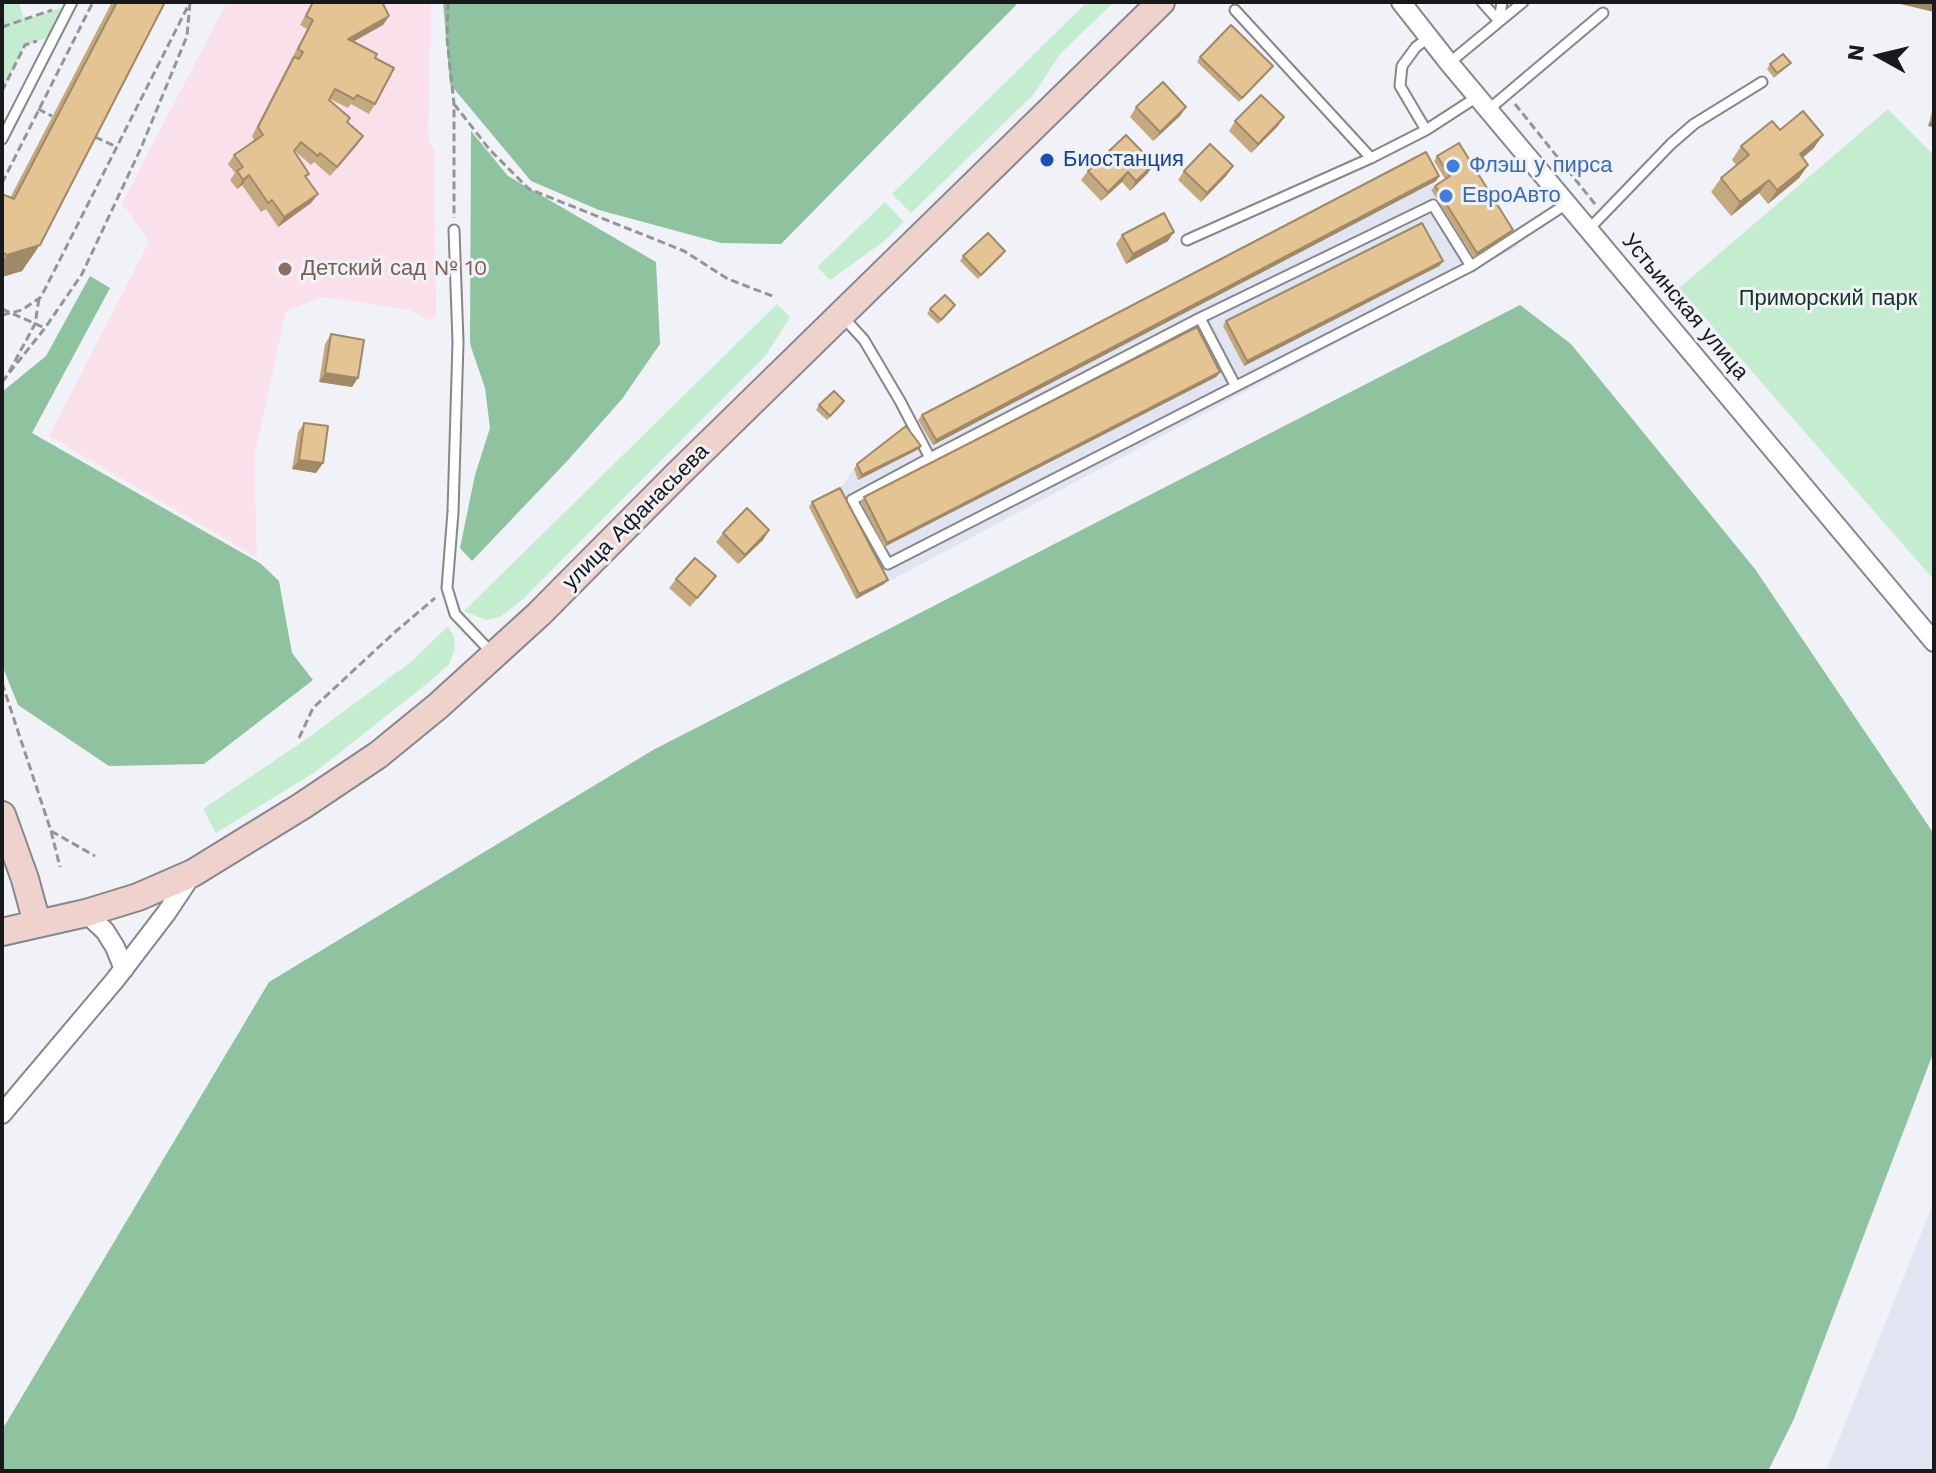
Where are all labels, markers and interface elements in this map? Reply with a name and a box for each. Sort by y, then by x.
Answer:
north arrow [1840,16,1920,96]
text: N [1842,43,1869,62]
place label: Биостанция [1063,147,1184,173]
marker: Биостанция [1038,151,1056,169]
place label: Флэш у пирса [1469,153,1612,179]
marker: Флэш у пирса [1444,157,1462,175]
place label: ЕвроАвто [1462,183,1561,209]
marker: ЕвроАвто [1437,187,1455,205]
street label: Устьинская улица [1616,229,1754,385]
place label: Детский сад № 10 [301,256,487,282]
marker: Детский сад № 10 [276,260,294,278]
park label: Приморский парк [1739,286,1917,312]
street label: улица Афанасьева [557,438,715,596]

